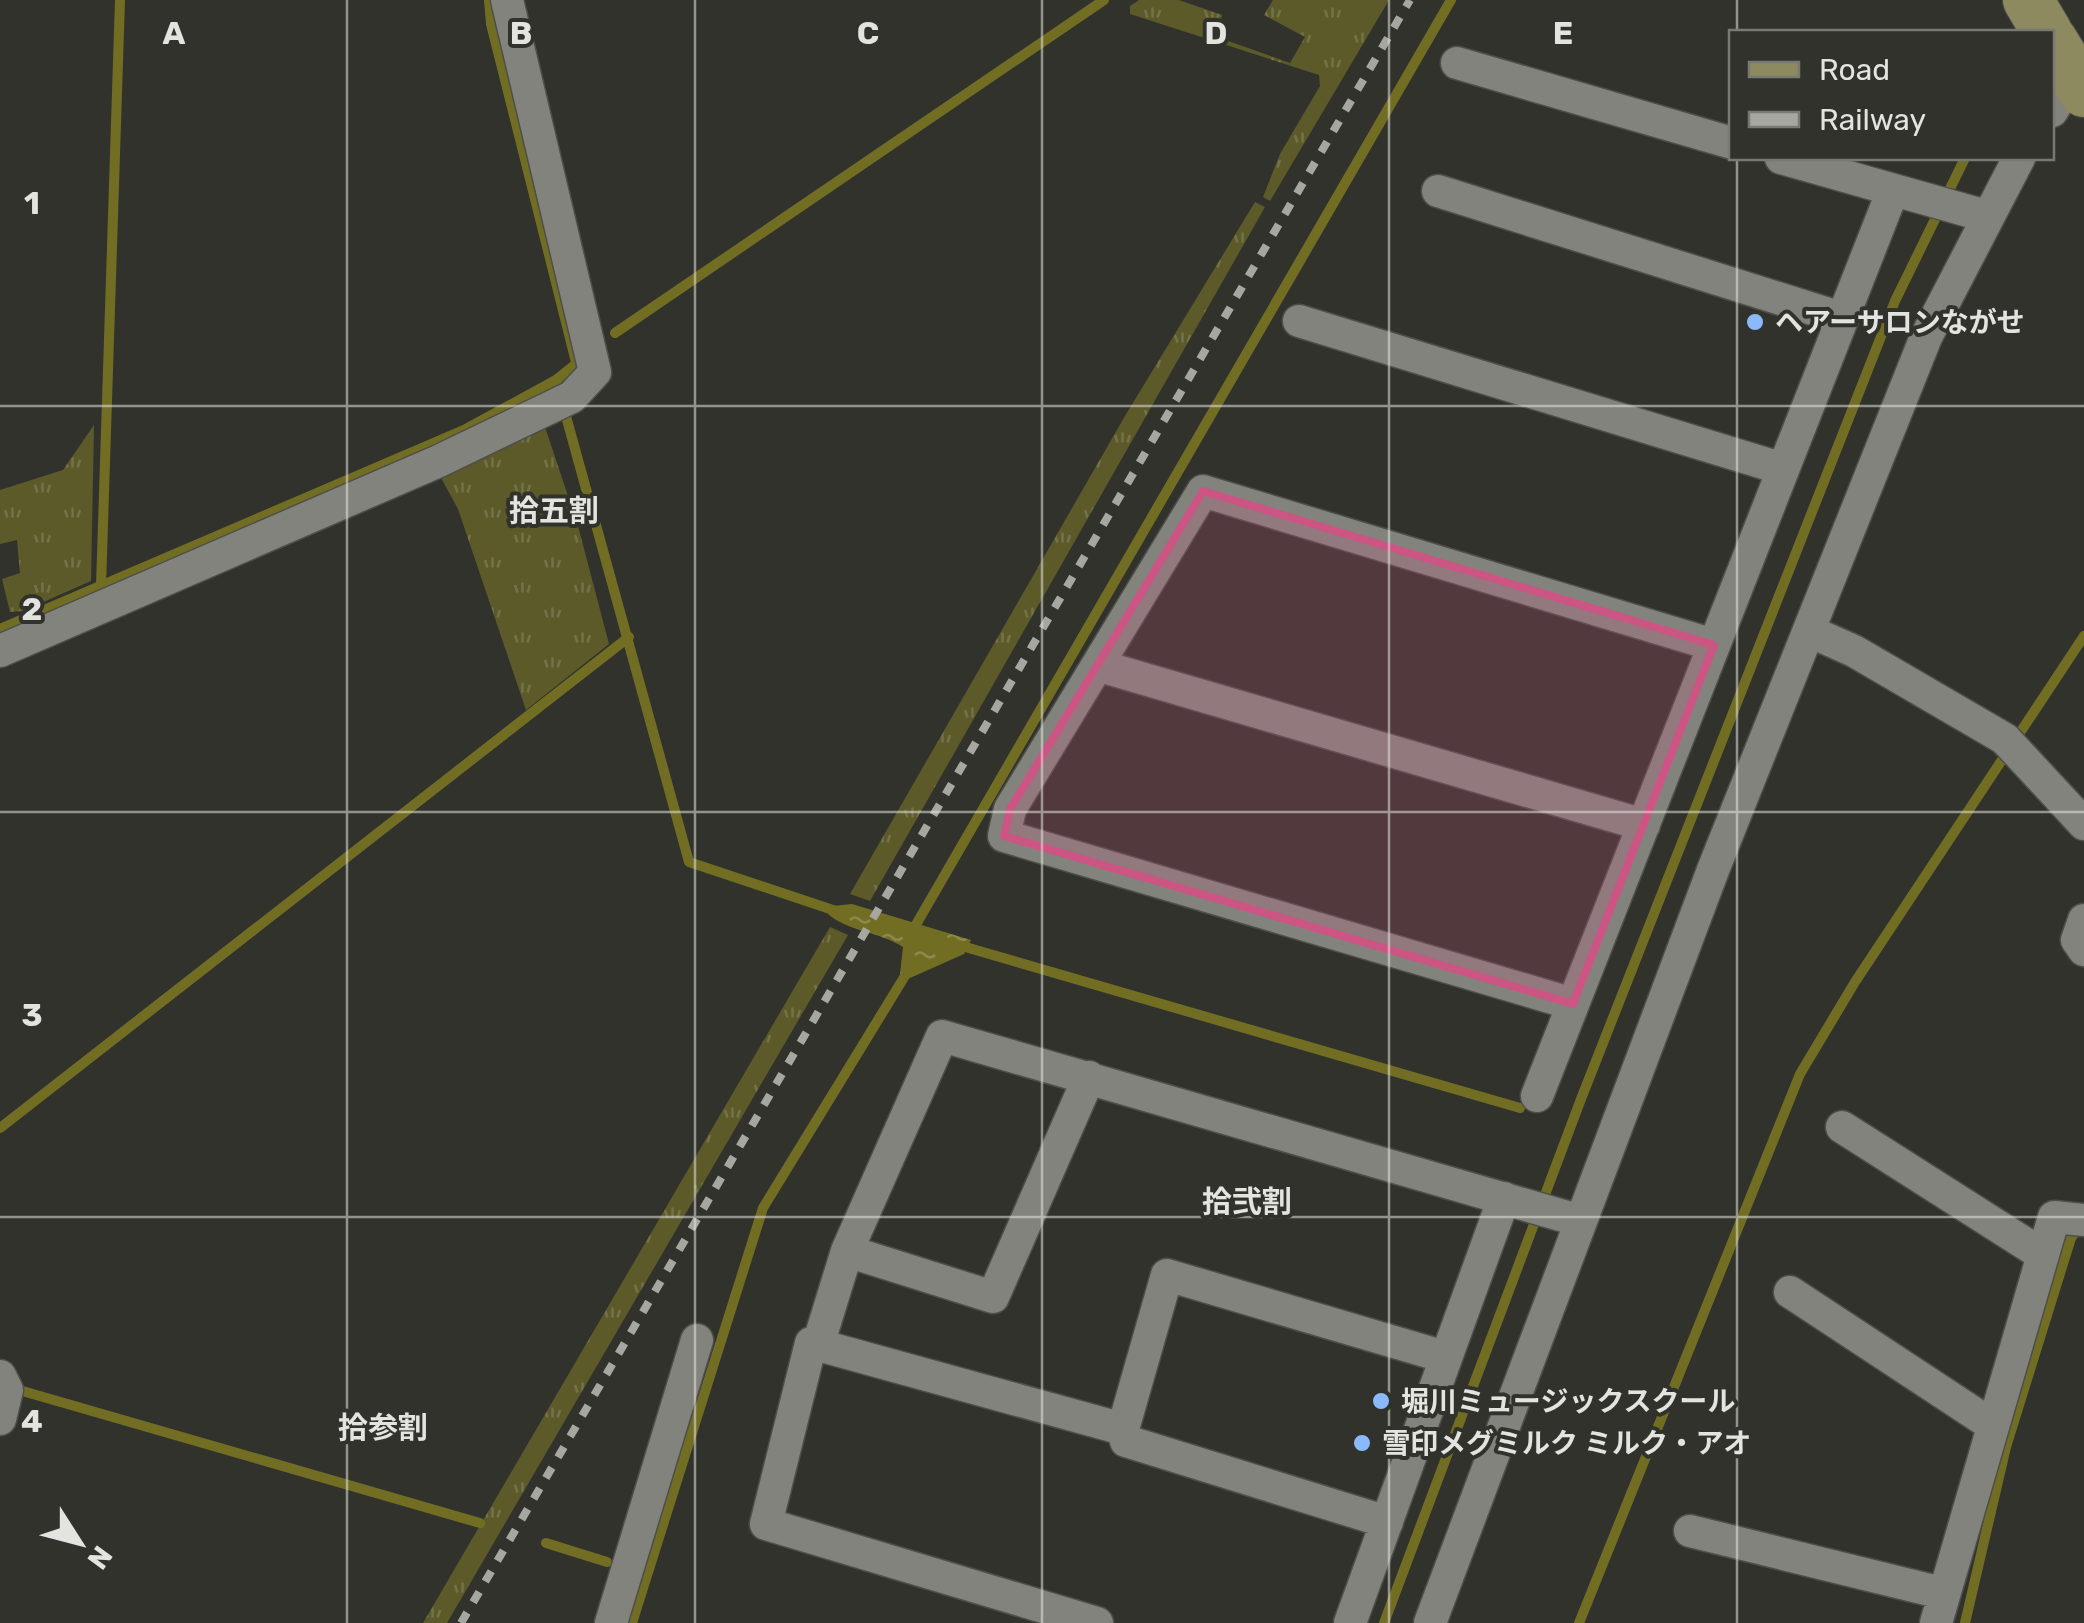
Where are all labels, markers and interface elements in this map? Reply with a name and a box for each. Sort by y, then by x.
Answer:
text: A [163,14,186,52]
text: B [510,14,532,52]
text: C [857,14,879,52]
text: D [1205,14,1227,52]
text: E [1553,14,1573,52]
legend [1729,30,2054,160]
text: Road [1819,52,1890,88]
text: Railway [1819,102,1926,138]
text: 1 [24,184,40,222]
place label: ヘアーサロンながせ [1775,306,2025,339]
marker: ヘアーサロンながせ [1744,311,1766,333]
district label: 拾五割 [509,493,599,529]
text: 2 [22,590,42,628]
text: 3 [21,996,43,1034]
district label: 拾弐割 [1202,1184,1292,1220]
place label: 堀川ミュージックスクール [1401,1385,1736,1418]
marker: 堀川ミュージックスクール [1370,1390,1392,1412]
text: 4 [21,1402,43,1440]
district label: 拾参割 [338,1410,428,1446]
place label: 雪印メグミルク ミルク・アオ [1382,1427,1751,1460]
marker: 雪印メグミルク ミルク・アオ [1351,1432,1373,1454]
north arrow [30,1493,130,1593]
text: N [81,1540,119,1575]

